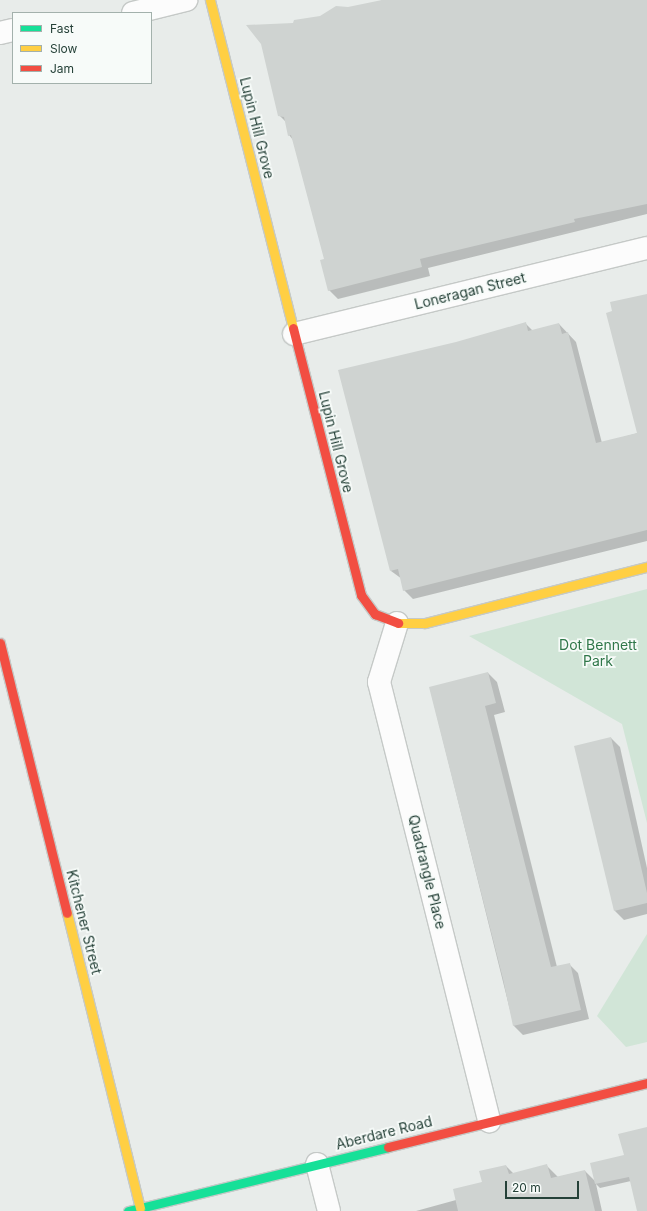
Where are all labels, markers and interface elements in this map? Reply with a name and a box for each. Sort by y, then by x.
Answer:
legend [12,12,152,84]
text: Fast [50,21,74,36]
text: Slow [50,41,77,56]
text: Jam [50,61,74,76]
street label: Lupin Hill Grove [236,75,278,181]
street label: Loneragan Street [413,269,527,313]
street label: Lupin Hill Grove [315,389,357,495]
park label: Dot Bennett Park [559,637,637,670]
street label: Quadrangle Place [405,813,449,931]
street label: Kitchener Street [63,868,105,976]
street label: Aberdare Road [334,1113,434,1153]
scale bar [507,1173,581,1199]
text: 20 m [512,1180,541,1195]

